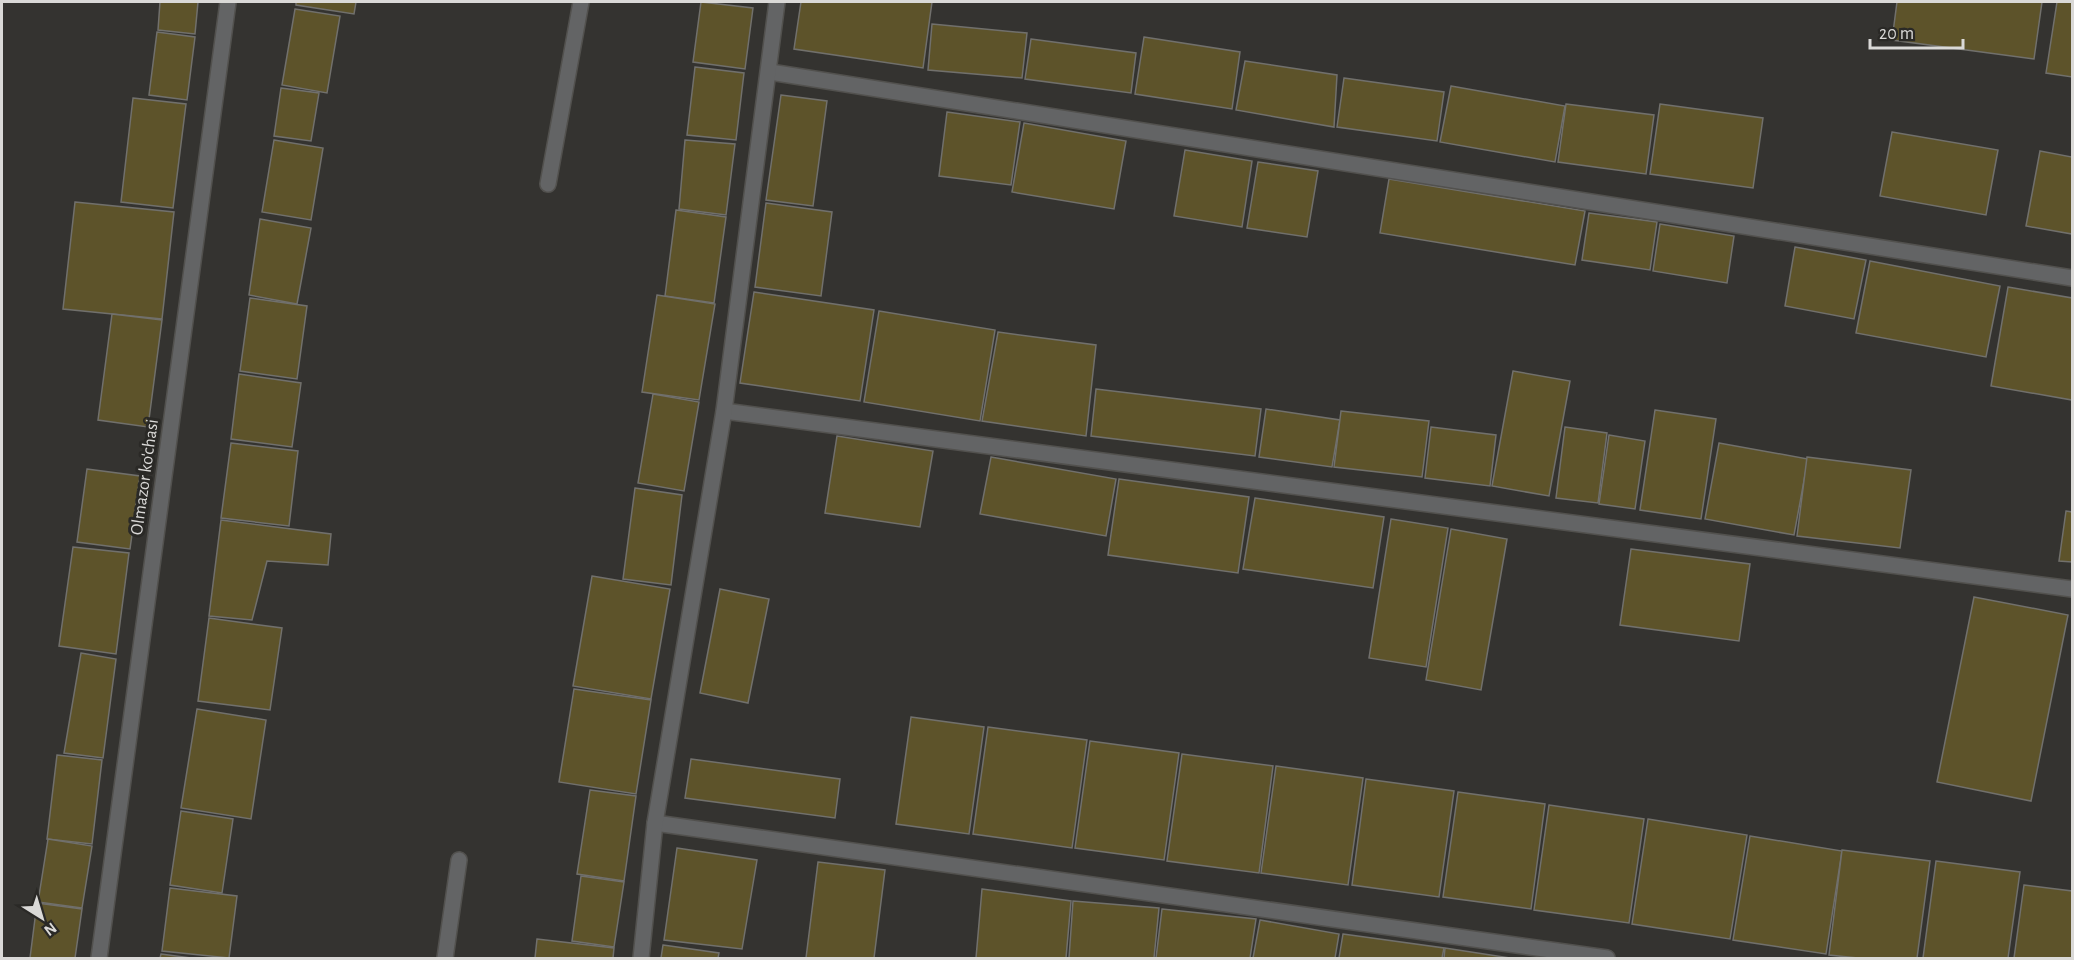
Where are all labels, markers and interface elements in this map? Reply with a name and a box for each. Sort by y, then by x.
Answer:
scale bar [1870,12,1963,50]
text: 20 m [1879,25,1914,43]
street label: Olmazor ko'chasi [128,418,162,536]
north arrow [12,888,72,948]
text: N [41,919,60,939]

